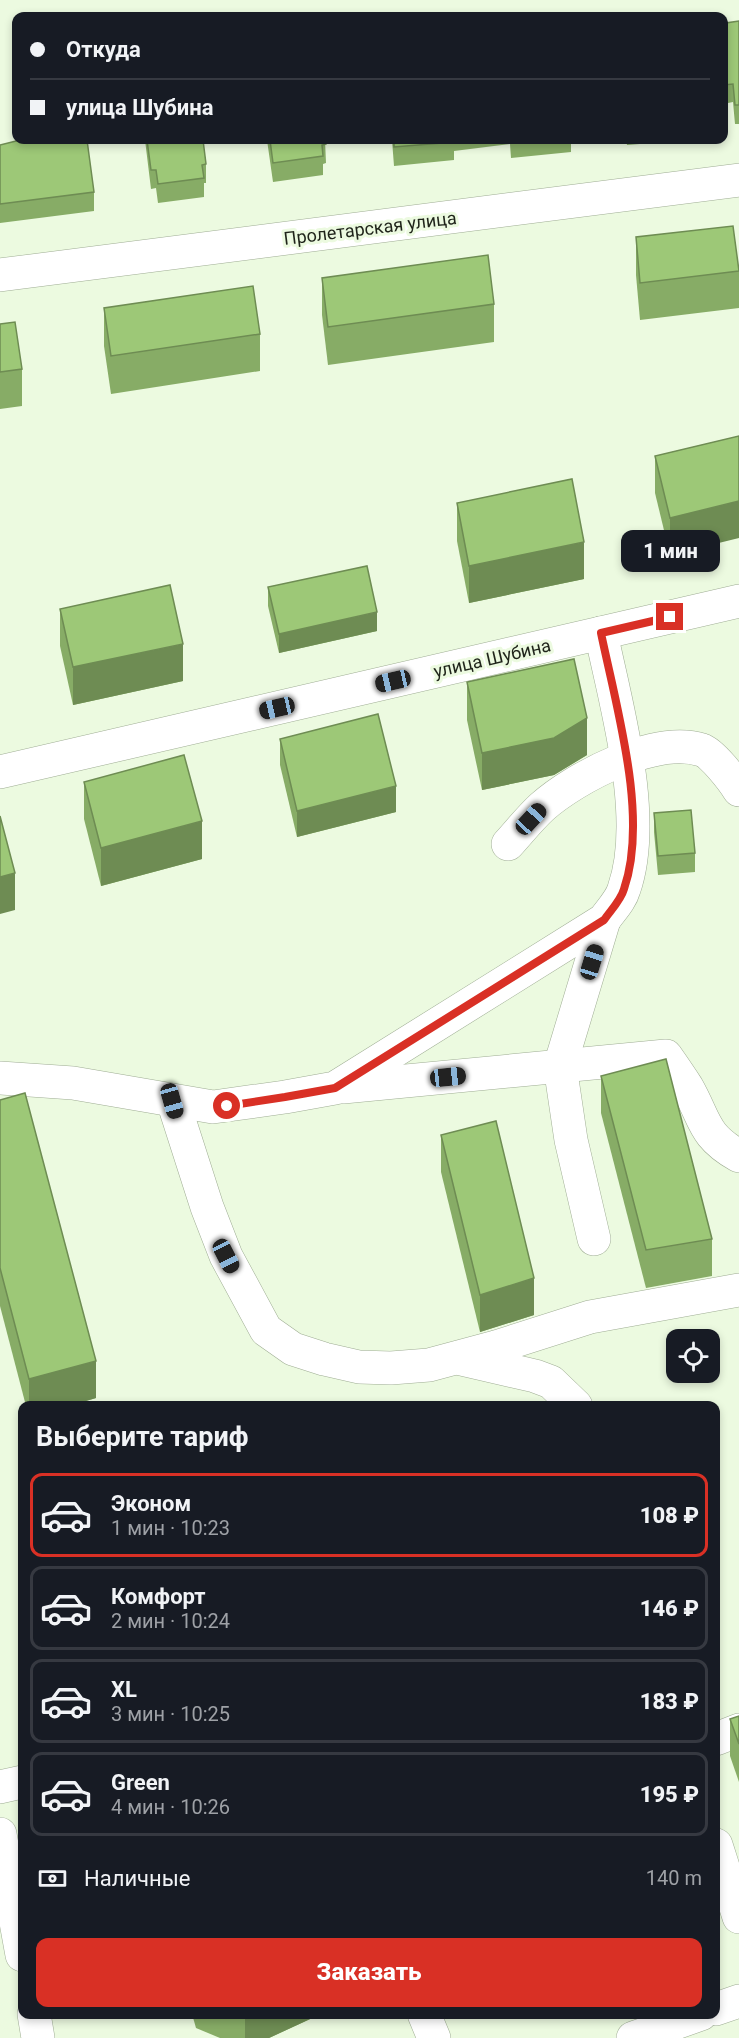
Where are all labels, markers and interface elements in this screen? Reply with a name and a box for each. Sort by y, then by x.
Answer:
text: Откуда [66,37,141,62]
text: улица Шубина [66,95,213,120]
street label: Пролетарская улица [282,207,458,249]
callout: 1 мин [620,530,720,572]
text: 1 мин [643,539,698,563]
route end [656,603,683,630]
street label: улица Шубина [431,634,553,682]
car [373,668,413,694]
car [257,695,297,721]
car [512,800,550,838]
car [578,942,606,982]
car [429,1066,467,1088]
car [158,1081,186,1121]
route start [213,1092,240,1119]
car [210,1236,242,1276]
map controls [666,1329,720,1383]
button: locate [666,1329,720,1383]
text: Выберите тариф [36,1421,248,1453]
icon: car [39,1488,93,1542]
text: Эконом [111,1491,191,1516]
text: 108 ₽ [640,1503,699,1528]
text: 1 мин · 10:23 [111,1516,230,1540]
icon: car [39,1581,93,1635]
text: Комфорт [111,1584,206,1609]
text: 146 ₽ [640,1596,699,1621]
text: 2 мин · 10:24 [111,1609,230,1633]
icon: car [39,1674,93,1728]
text: XL [111,1677,137,1702]
text: 183 ₽ [640,1689,699,1714]
text: 3 мин · 10:25 [111,1702,230,1726]
icon: car [39,1767,93,1821]
text: Green [111,1770,170,1795]
text: 195 ₽ [640,1782,699,1807]
text: 4 мин · 10:26 [111,1795,230,1819]
icon: cash [36,1862,69,1895]
text: Наличные [84,1866,190,1891]
text: 140 m [646,1866,702,1890]
button: Заказать [36,1938,702,2007]

